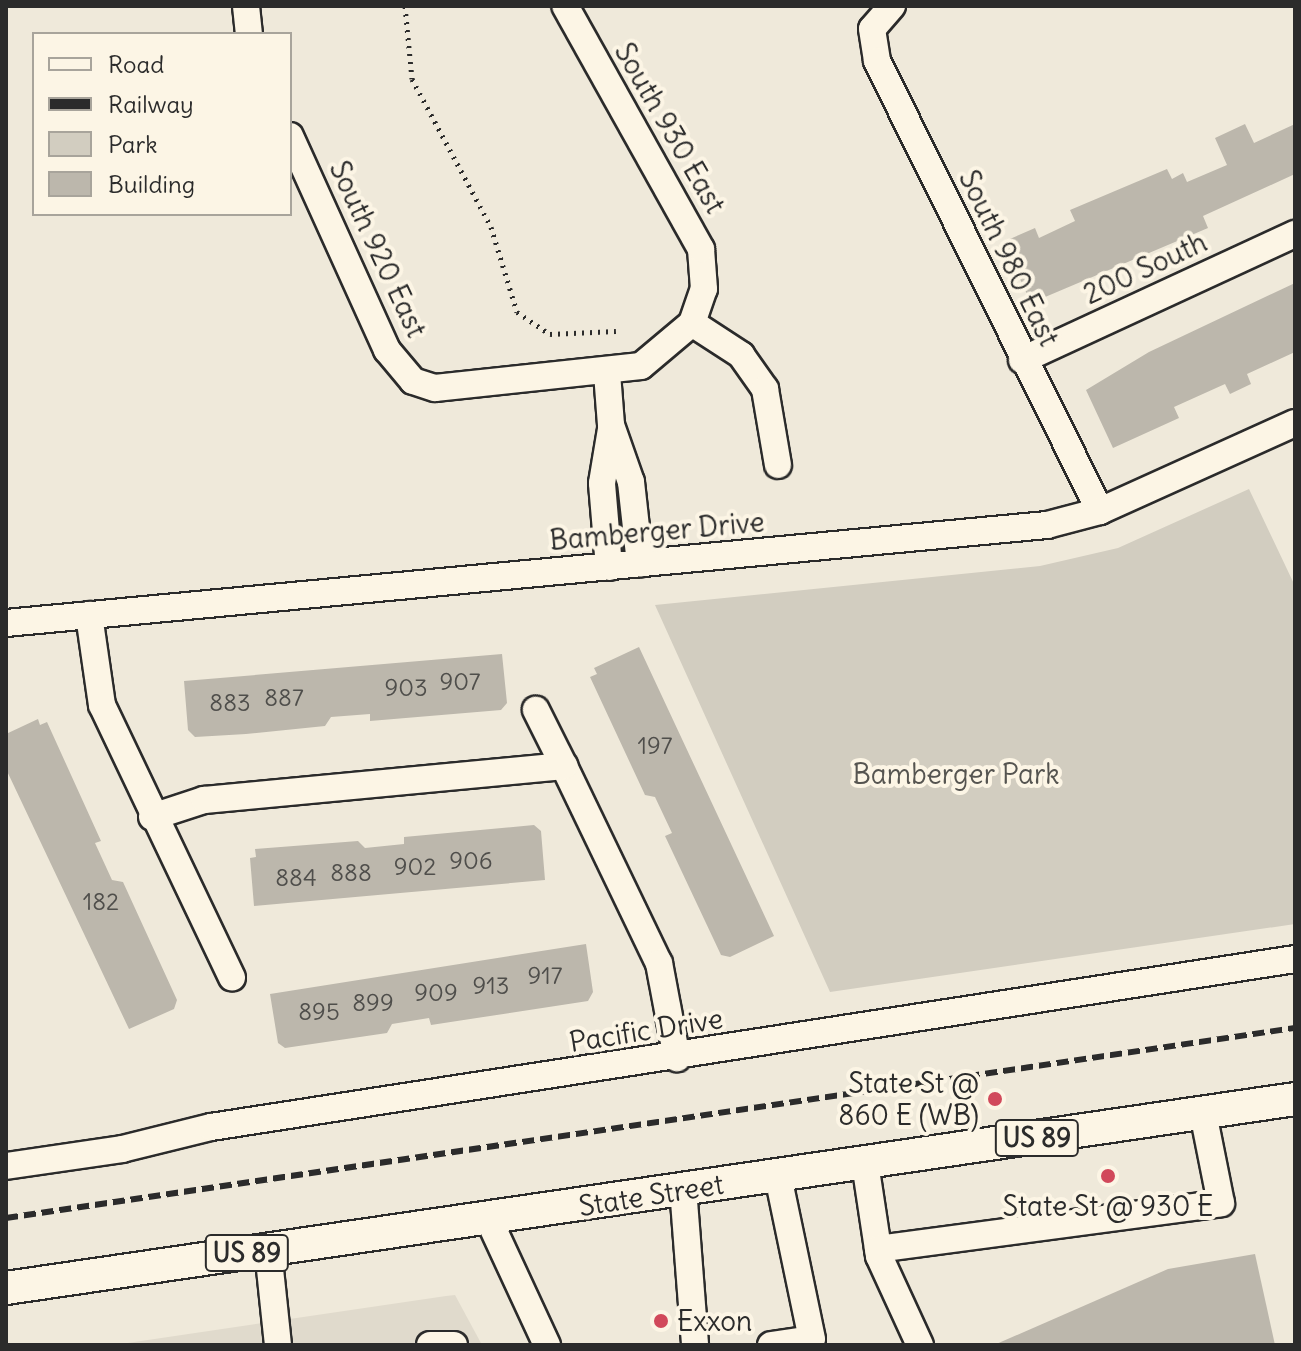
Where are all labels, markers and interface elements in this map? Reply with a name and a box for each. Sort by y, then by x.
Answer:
legend [32,32,292,216]
street label: South 930 East [608,37,732,219]
text: Road [108,49,164,79]
text: Railway [108,89,194,119]
text: Park [108,129,158,159]
street label: South 920 East [322,156,434,342]
street label: South 980 East [952,165,1066,351]
text: Building [108,169,195,199]
street label: 200 South [1078,225,1212,311]
street label: Bamberger Drive [548,505,766,557]
house number: 907 [439,668,481,696]
house number: 903 [384,674,428,702]
house number: 887 [264,684,304,712]
house number: 883 [209,689,251,717]
house number: 197 [637,732,673,760]
park label: Bamberger Park [852,757,1060,791]
house number: 906 [449,847,493,875]
house number: 902 [394,853,436,881]
house number: 888 [330,859,372,887]
house number: 884 [275,864,317,892]
house number: 182 [83,888,119,916]
house number: 917 [527,962,563,990]
house number: 913 [473,972,509,1000]
house number: 909 [414,979,458,1007]
house number: 899 [352,989,394,1017]
house number: 895 [298,998,340,1026]
street label: Pacific Drive [567,1001,725,1059]
place label: State St @ 860 E (WB) [838,1066,979,1132]
marker: State St @ 860 E (WB) [986,1090,1004,1108]
road number: US 89 [993,1116,1081,1160]
street label: State Street [576,1167,726,1223]
marker: State St @ 930 E [1099,1167,1117,1185]
place label: State St @ 930 E [1003,1189,1213,1223]
road number: US 89 [203,1231,291,1275]
place label: Exxon [677,1304,752,1338]
marker: Exxon [652,1312,670,1330]

